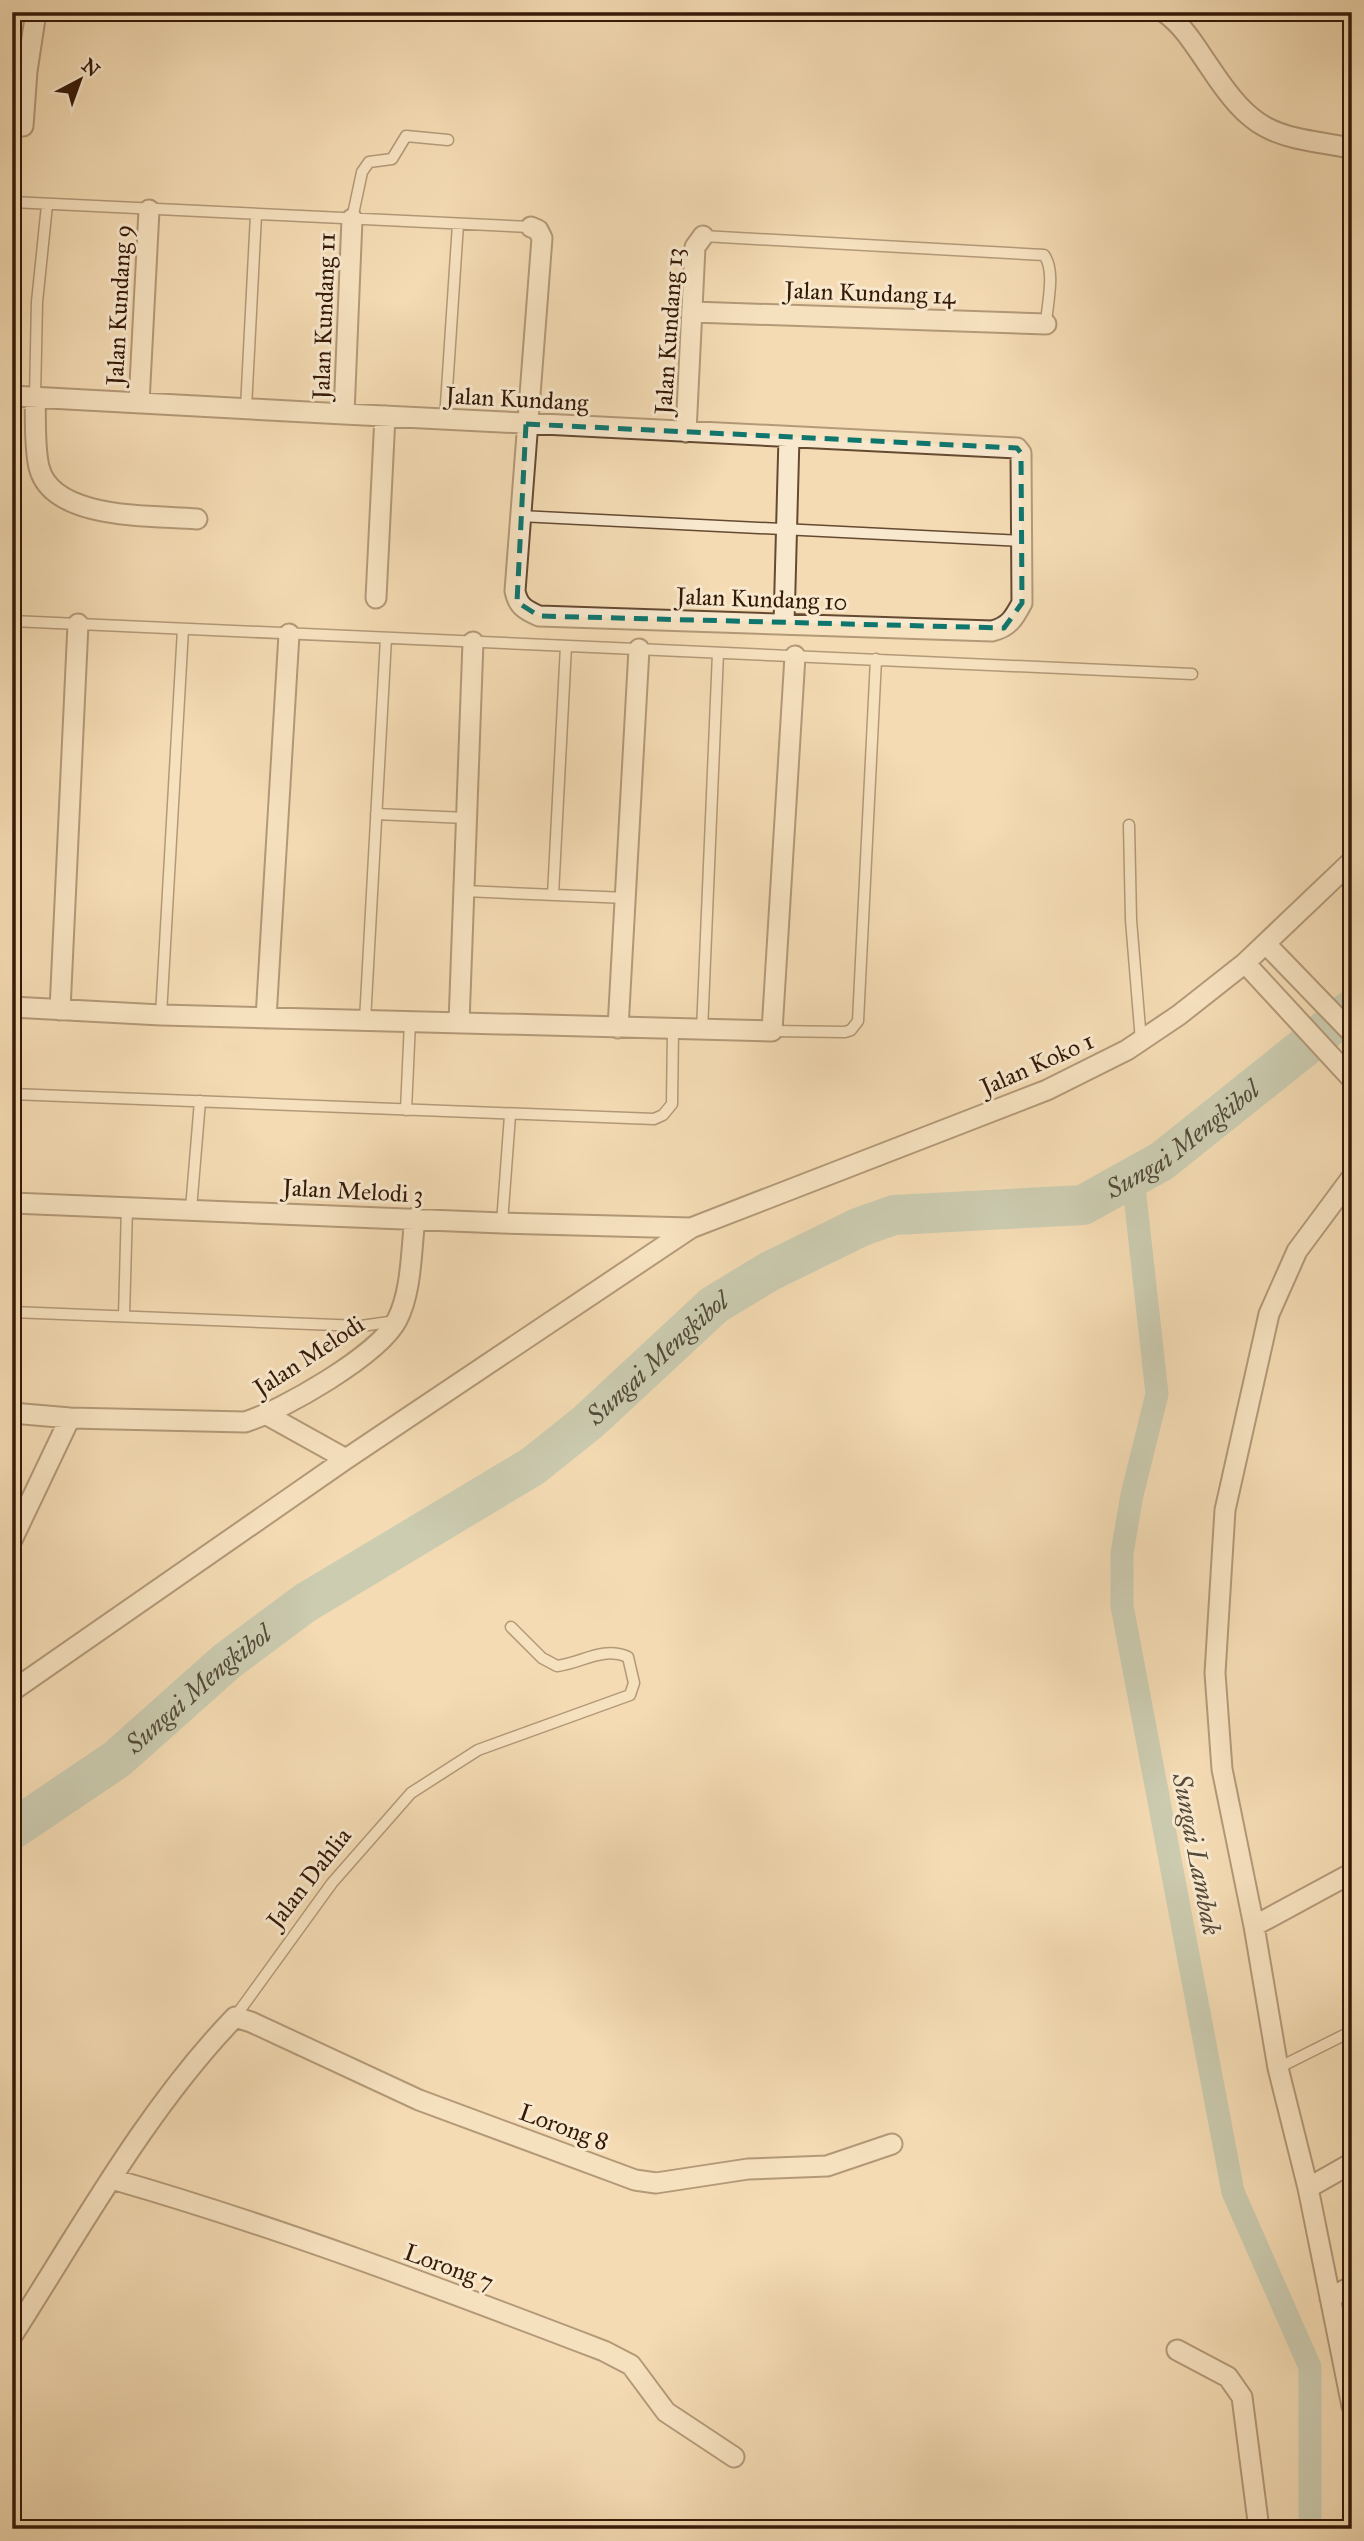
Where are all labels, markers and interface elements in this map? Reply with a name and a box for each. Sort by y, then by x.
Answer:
north arrow [46,46,116,116]
text: N [77,54,104,82]
street label: Jalan Kundang 9 [100,224,138,389]
street label: Jalan Kundang 11 [306,232,342,403]
street label: Jalan Kundang 13 [648,247,690,418]
street label: Jalan Kundang 14 [781,275,957,311]
street label: Jalan Kundang [442,380,590,418]
street label: Jalan Kundang 10 [673,581,848,617]
street label: Jalan Koko 1 [973,1026,1098,1103]
water label: Sungai Mengkibol [1099,1072,1267,1206]
street label: Jalan Melodi 3 [279,1172,424,1210]
water label: Sungai Mengkibol [579,1283,735,1432]
street label: Jalan Melodi [246,1309,370,1404]
water label: Sungai Mengkibol [118,1617,279,1761]
water label: Sungai Lambak [1165,1769,1228,1938]
street label: Jalan Dahlia [258,1821,358,1937]
street label: Lorong 8 [515,2097,613,2157]
street label: Lorong 7 [400,2237,498,2297]

